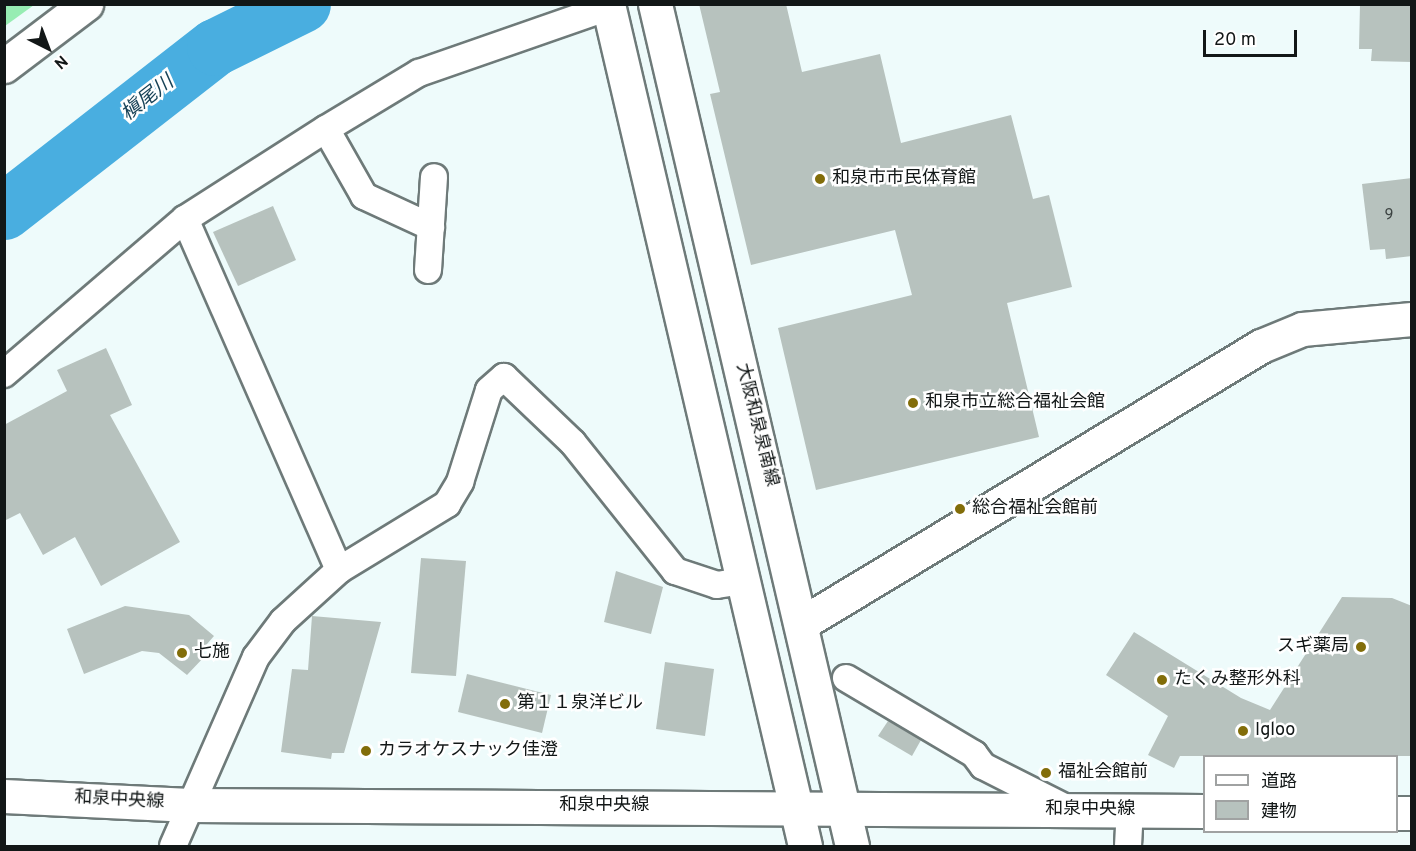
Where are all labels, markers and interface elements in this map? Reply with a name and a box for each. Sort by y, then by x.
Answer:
north arrow [18,18,78,78]
scale bar [1206,18,1300,56]
text: 20 m [1214,29,1256,52]
text: N [49,50,71,73]
water label: 槇尾川 [117,71,179,127]
place label: 和泉市市民体育館 [832,168,976,190]
marker: 和泉市市民体育館 [813,172,827,186]
house number: 9 [1385,207,1393,225]
street label: 大阪和泉泉南線 [730,361,782,489]
place label: 和泉市立総合福祉会館 [925,392,1105,414]
marker: 和泉市立総合福祉会館 [906,396,920,410]
place label: 総合福祉会館前 [972,498,1098,520]
marker: 総合福祉会館前 [953,502,967,516]
place label: スギ薬局 [1277,636,1349,658]
marker: スギ薬局 [1354,640,1368,654]
place label: 七施 [194,642,230,664]
marker: 七施 [175,646,189,660]
place label: たくみ整形外科 [1174,669,1300,691]
marker: たくみ整形外科 [1155,673,1169,687]
place label: 第１１泉洋ビル [517,693,643,715]
marker: 第１１泉洋ビル [498,697,512,711]
place label: Igloo [1255,720,1295,742]
marker: Igloo [1236,724,1250,738]
place label: カラオケスナック佳澄 [378,740,558,762]
marker: カラオケスナック佳澄 [359,744,373,758]
legend [1203,755,1398,833]
place label: 福祉会館前 [1058,762,1148,784]
marker: 福祉会館前 [1039,766,1053,780]
text: 道路 [1261,771,1297,794]
street label: 和泉中央線 [73,788,165,814]
street label: 和泉中央線 [559,795,649,817]
street label: 和泉中央線 [1045,799,1135,821]
text: 建物 [1261,801,1297,824]

